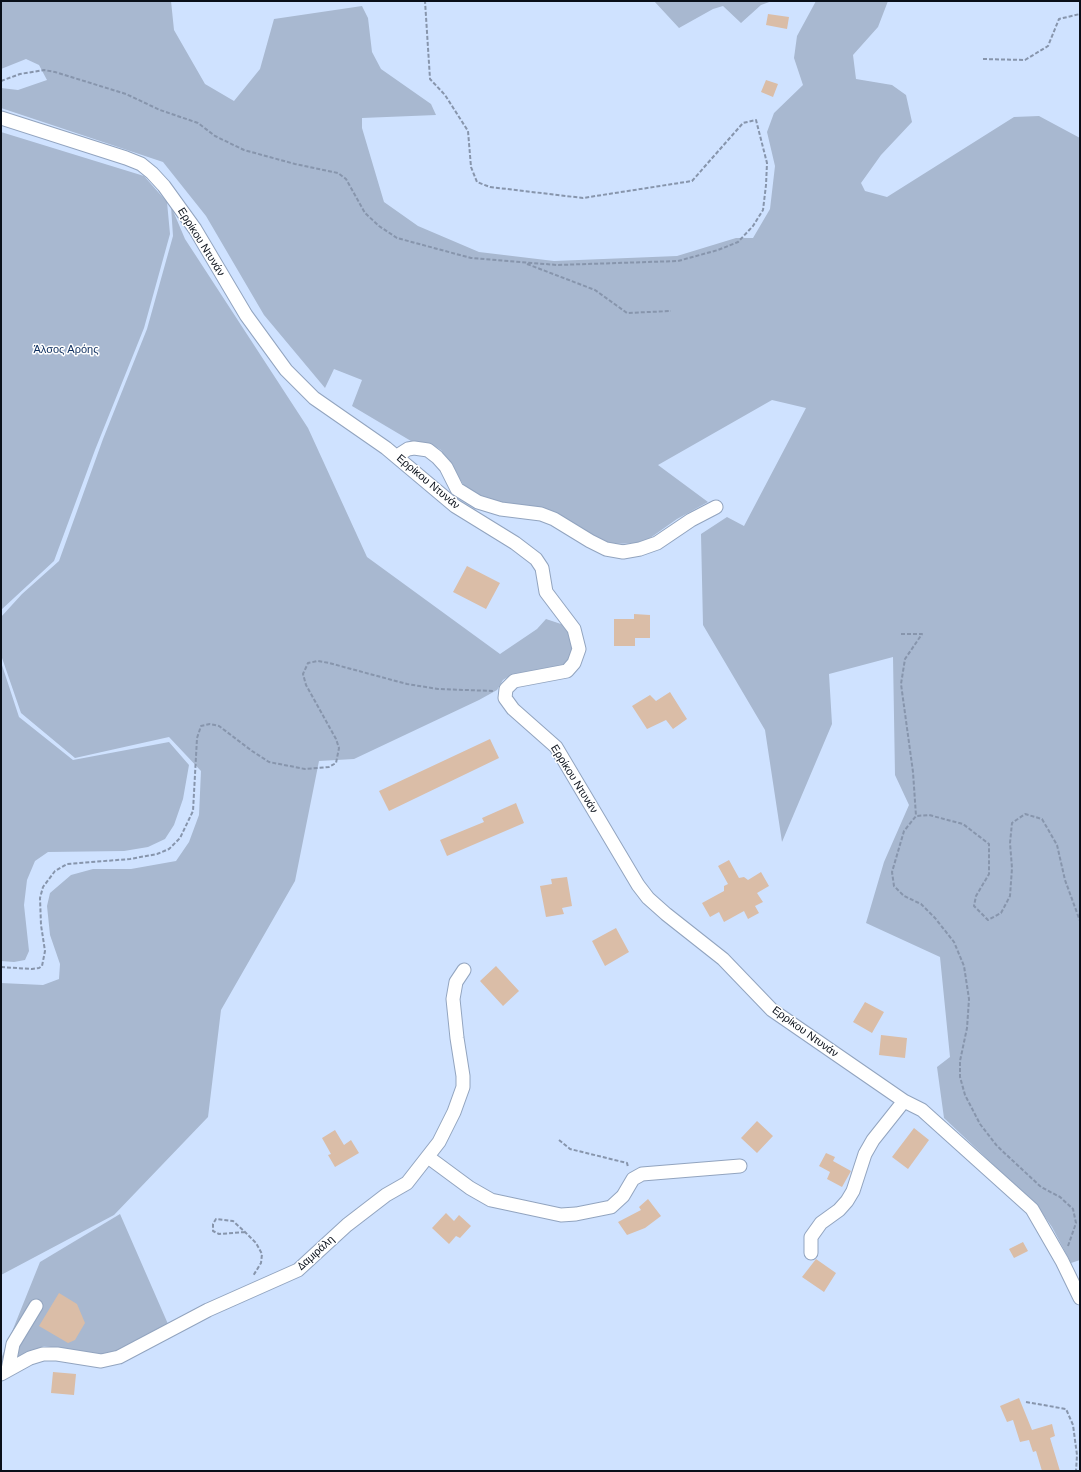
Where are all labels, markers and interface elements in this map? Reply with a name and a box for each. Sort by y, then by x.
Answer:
street label: Ερρίκου Ντυνάν [175,205,227,279]
park label: Άλσος Αρόης [34,343,98,357]
street label: Ερρίκου Ντυνάν [394,452,462,512]
street label: Ερρίκου Ντυνάν [548,742,600,816]
street label: Ερρίκου Ντυνάν [769,1004,841,1060]
street label: Δαμιράλη [295,1233,337,1273]

